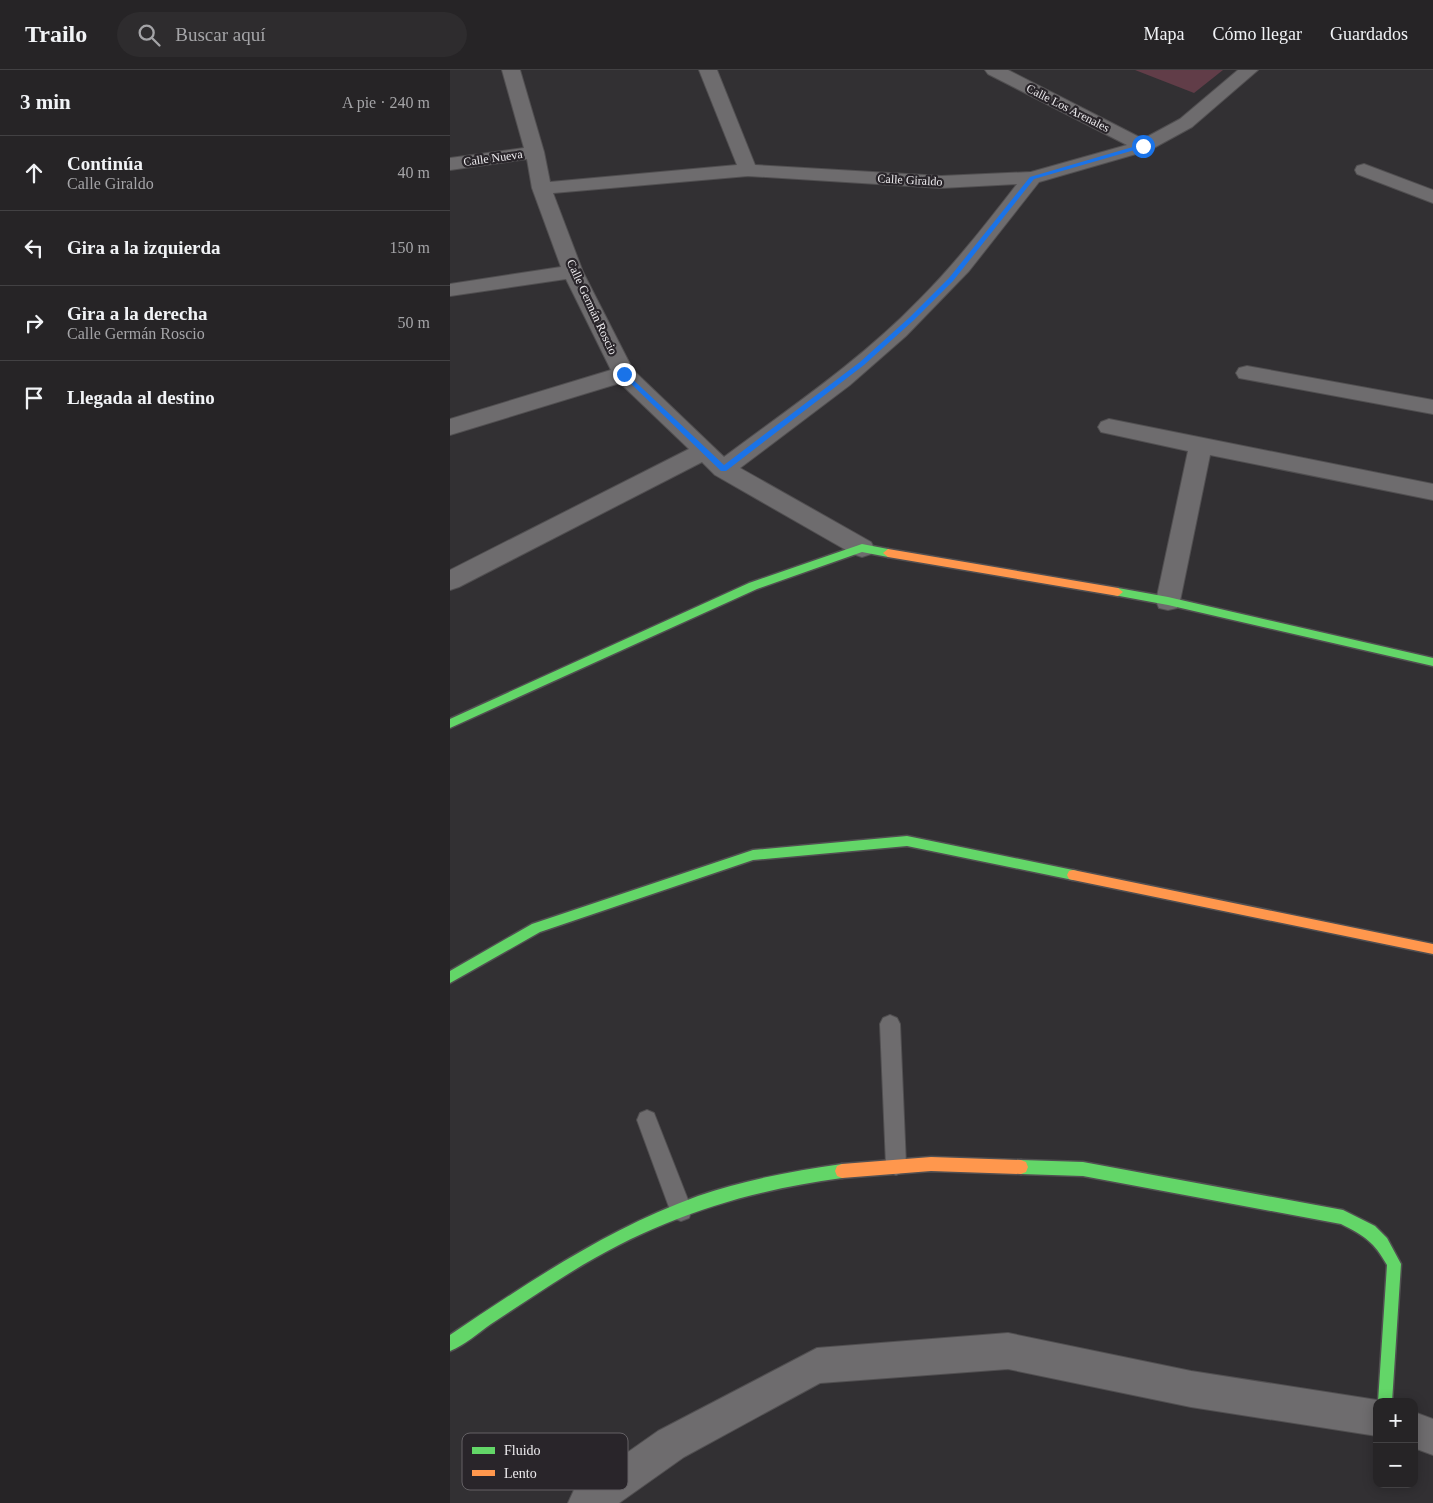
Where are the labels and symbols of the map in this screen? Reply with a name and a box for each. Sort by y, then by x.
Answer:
street label: Calle Los Arenales [1024,81,1112,135]
route start [1132,135,1155,158]
street label: Calle Nueva [462,147,524,169]
street label: Calle Giraldo [877,171,943,189]
street label: Calle Germán Roscio [564,257,620,357]
route end [613,363,636,386]
legend [462,1433,628,1490]
text: Fluido [504,1443,541,1458]
text: Lento [504,1466,537,1481]

